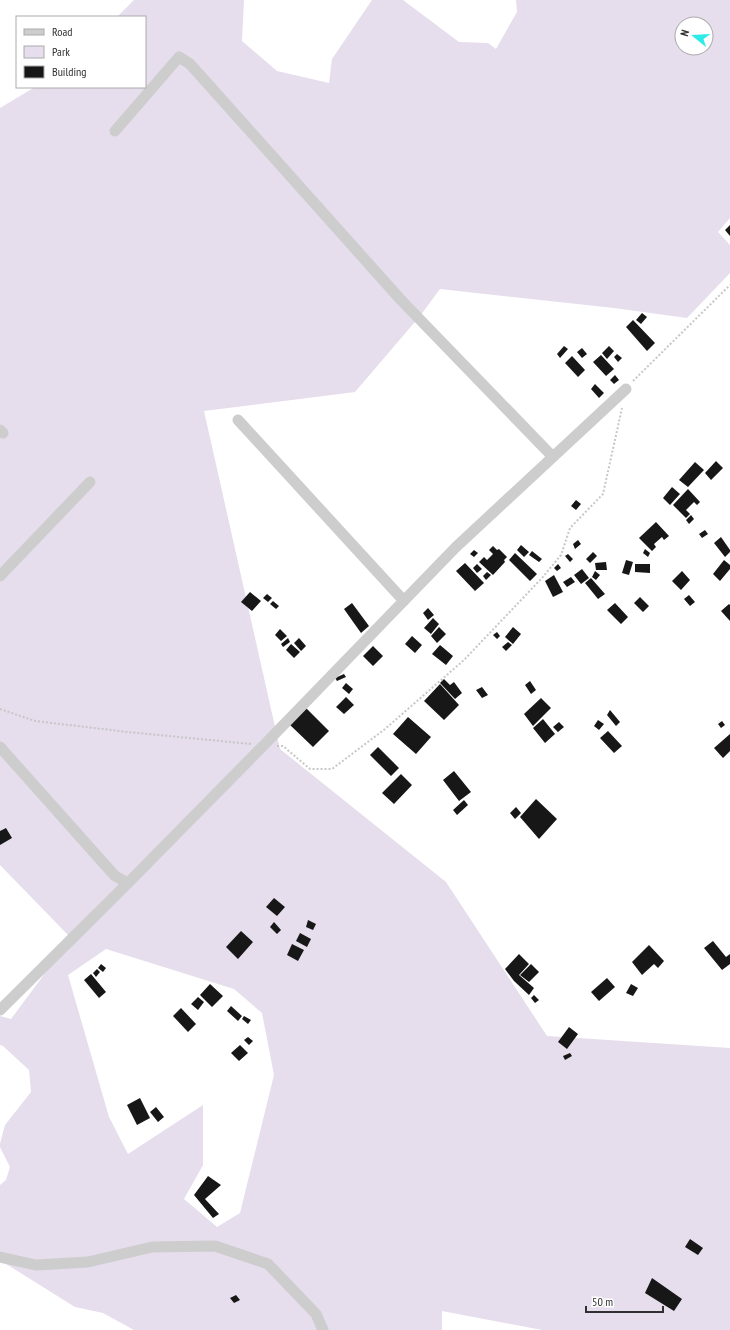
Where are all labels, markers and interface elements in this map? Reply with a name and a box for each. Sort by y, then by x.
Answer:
legend [16,16,146,88]
north arrow [674,16,714,56]
text: Road [52,24,72,39]
text: N [677,28,692,38]
text: Park [52,44,70,59]
text: Building [52,64,87,79]
scale bar [586,1288,663,1314]
text: 50 m [592,1294,613,1309]

